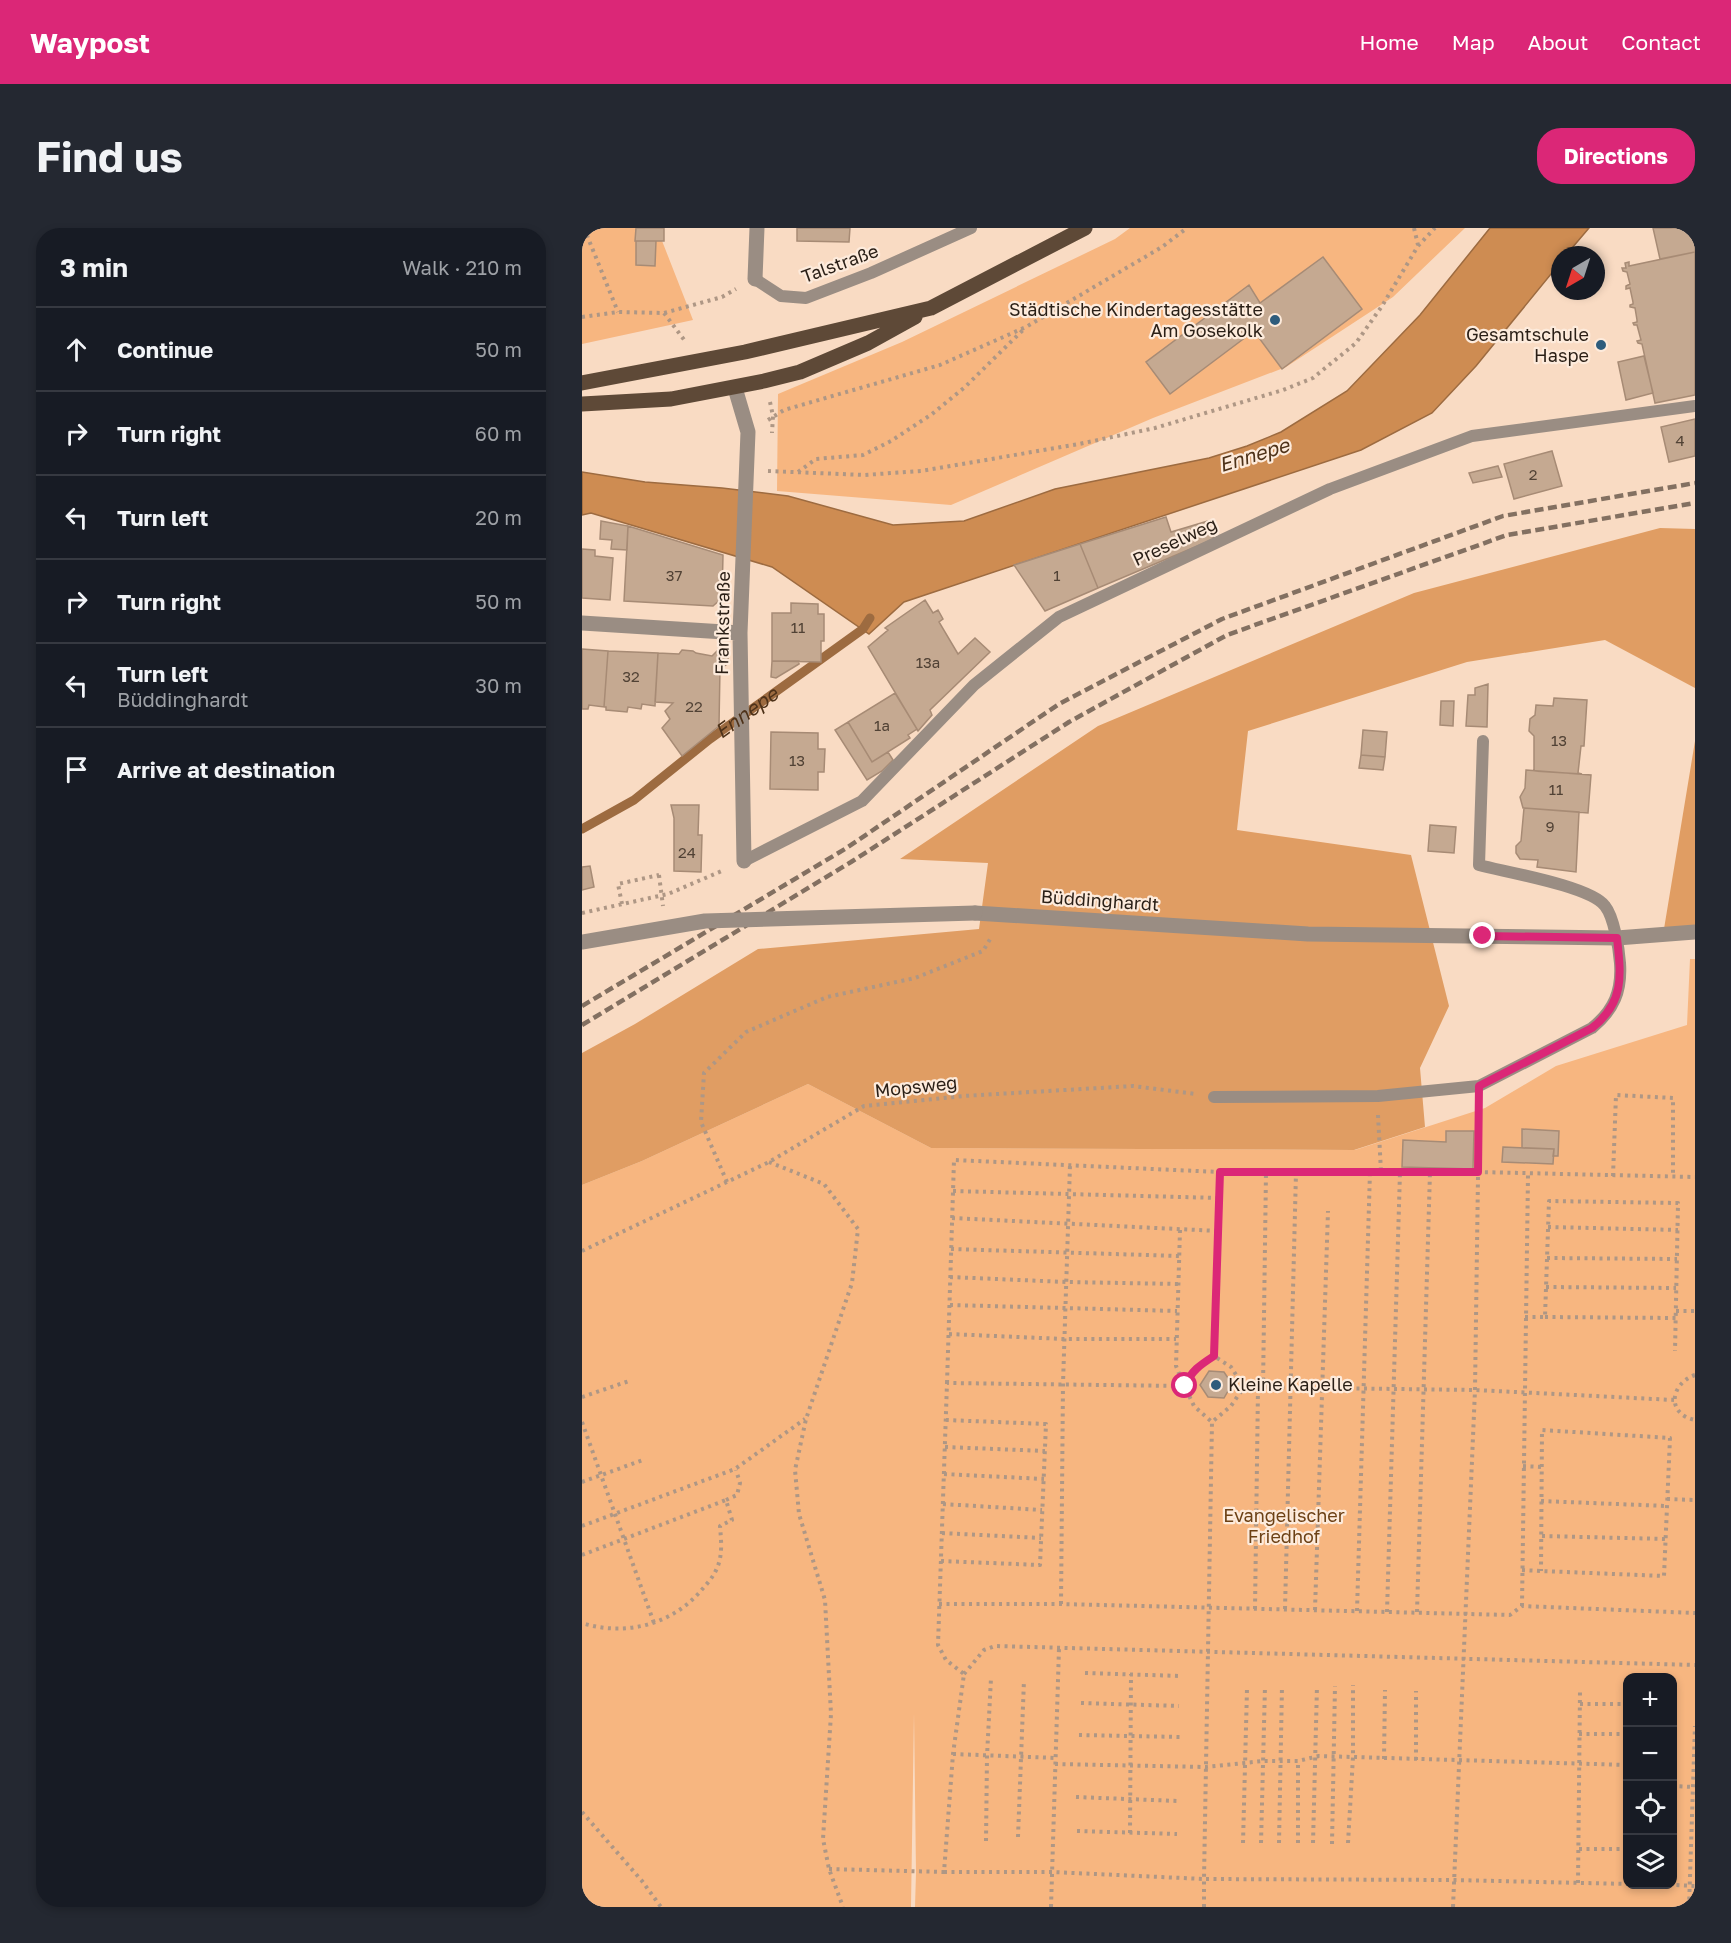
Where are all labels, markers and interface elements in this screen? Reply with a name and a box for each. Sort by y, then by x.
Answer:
text: Waypost [30,26,150,59]
text: Home [1359,29,1419,55]
text: Map [1452,29,1495,55]
text: About [1528,29,1588,55]
text: Contact [1621,29,1701,55]
button: Directions [1537,128,1695,184]
text: Find us [36,131,183,181]
street label: Talstraße [798,239,881,287]
north arrow [1551,246,1605,300]
text: 3 min [60,252,128,283]
text: Walk · 210 m [402,255,522,279]
place label: Städtische Kindertagesstätte Am Gosekolk [1009,298,1263,341]
marker: Städtische Kindertagesstätte Am Gosekolk [1268,313,1282,327]
place label: Gesamtschule Haspe [1466,323,1589,366]
icon: ahead [60,333,93,366]
text: Continue [117,336,213,363]
text: 50 m [475,337,522,361]
marker: Gesamtschule Haspe [1594,338,1608,352]
icon: right [60,417,93,450]
text: Turn right [117,420,221,447]
text: 60 m [475,421,522,445]
house number: 4 [1675,431,1685,449]
water label: Ennepe [1216,432,1293,476]
house number: 2 [1529,465,1537,483]
icon: left [60,501,93,534]
text: Turn left [117,504,208,531]
text: 20 m [475,505,522,529]
street label: Preselweg [1129,512,1220,570]
house number: 37 [666,566,682,584]
house number: 1 [1053,566,1061,584]
street label: Frankstraße [710,571,734,675]
icon: right [60,585,93,618]
text: Turn right [117,588,221,615]
text: 50 m [475,589,522,613]
house number: 11 [791,618,805,636]
house number: 13a [916,653,940,671]
text: Turn left [117,660,208,687]
house number: 32 [622,667,640,685]
icon: left [60,669,93,702]
text: 30 m [475,673,522,697]
water label: Ennepe [710,680,783,743]
text: Büddinghardt [117,687,249,711]
house number: 22 [685,697,703,715]
house number: 1a [874,716,890,734]
house number: 13 [1551,731,1567,749]
house number: 13 [789,751,805,769]
icon: arrive [60,753,93,786]
text: Arrive at destination [117,756,335,783]
house number: 11 [1549,780,1563,798]
house number: 9 [1545,817,1555,835]
house number: 24 [678,843,696,861]
street label: Büddinghardt [1040,885,1160,915]
route end [1469,922,1495,948]
street label: Mopsweg [874,1071,958,1101]
route start [1171,1372,1197,1398]
place label: Kleine Kapelle [1228,1373,1353,1395]
marker: Kleine Kapelle [1209,1378,1223,1392]
park label: Evangelischer Friedhof [1223,1504,1345,1547]
map controls [1623,1673,1677,1889]
button: + [1623,1673,1677,1727]
button: − [1623,1727,1677,1781]
button: locate [1623,1781,1677,1835]
button: layers [1623,1835,1677,1889]

